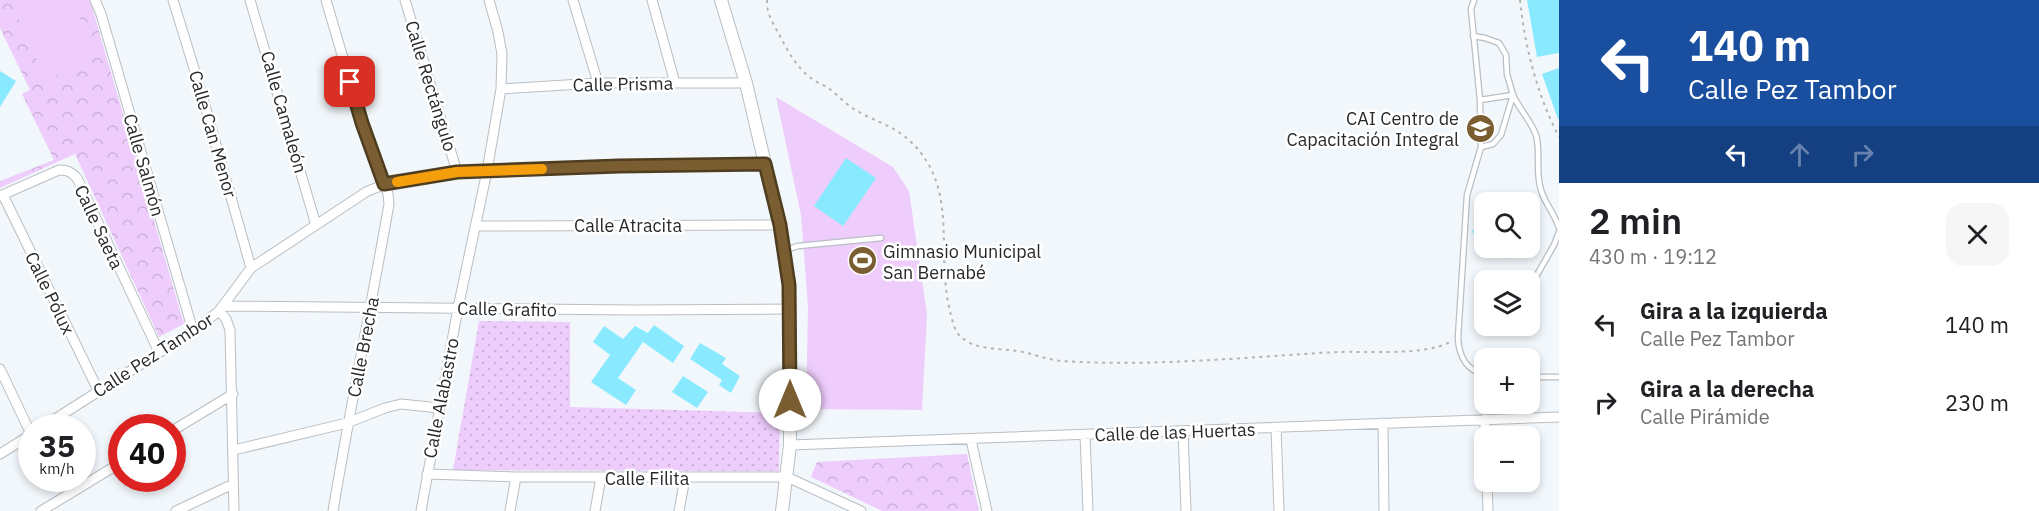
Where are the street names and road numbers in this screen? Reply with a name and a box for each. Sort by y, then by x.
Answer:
street label: Calle Rectángulo [400,18,462,154]
street label: Calle Camaleón [256,48,312,176]
street label: Calle Can Menor [184,68,242,201]
street label: Calle Prisma [573,72,674,96]
street label: Calle Salmón [118,111,170,219]
street label: Calle Saeta [69,181,129,273]
street label: Calle Atracita [574,214,682,237]
street label: Calle Pólux [20,248,80,338]
street label: Calle Brecha [342,295,384,399]
street label: Calle Grafito [457,297,557,321]
street label: Calle Pez Tambor [88,307,218,403]
street label: Calle Alabastro [418,336,464,460]
street label: Calle de las Huertas [1094,418,1256,446]
street label: Calle Filita [605,467,690,490]

